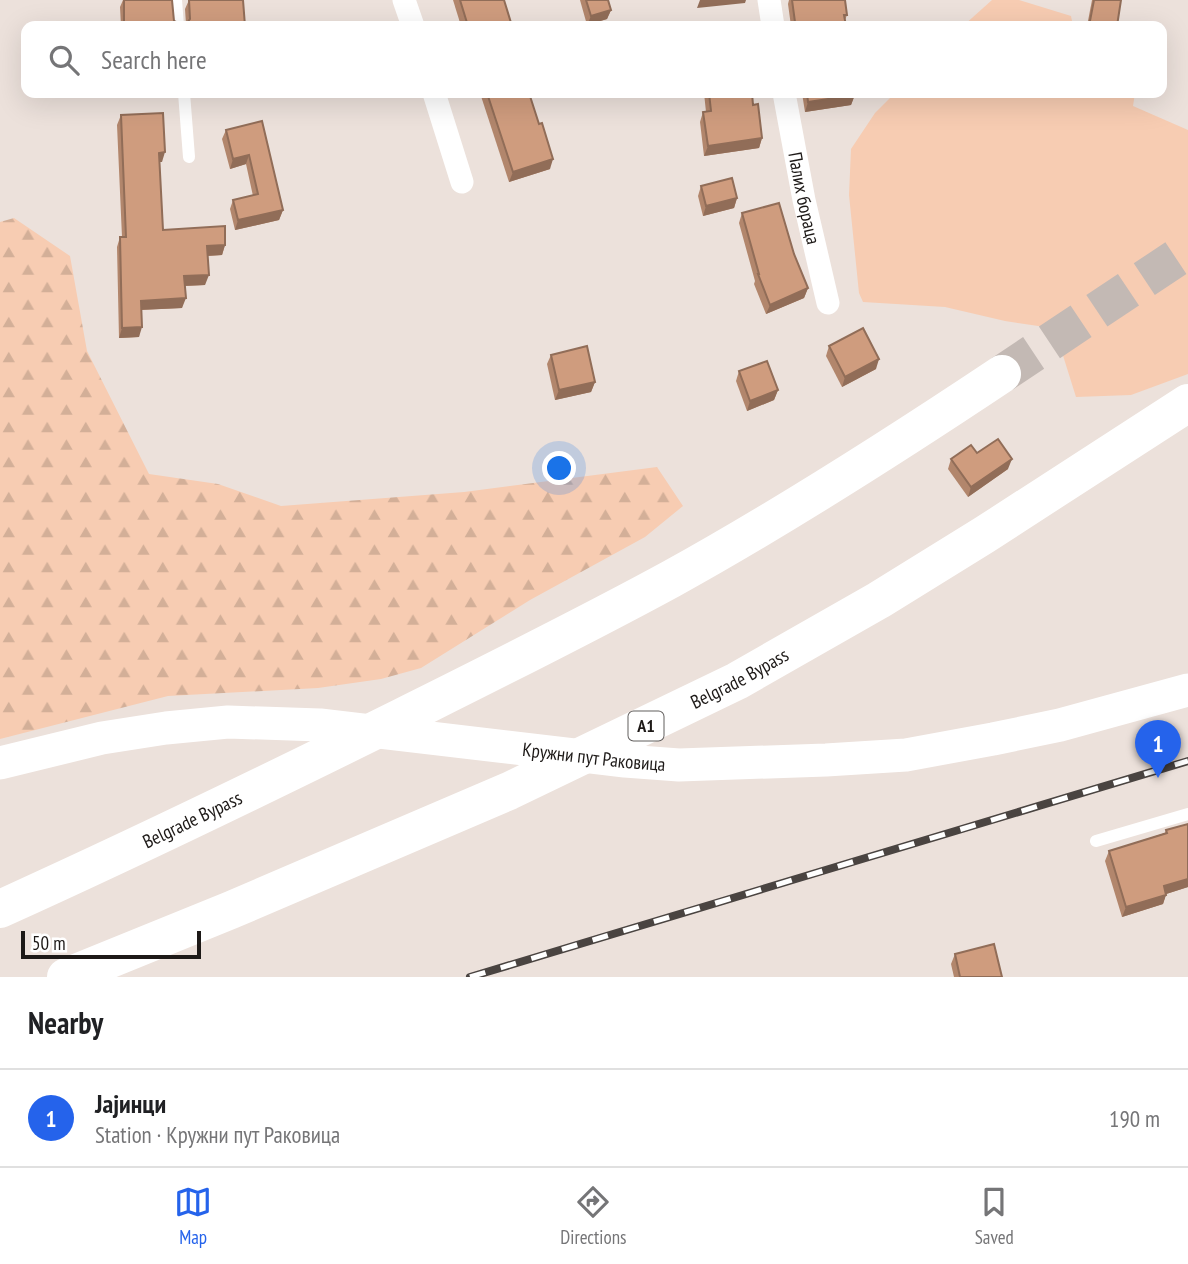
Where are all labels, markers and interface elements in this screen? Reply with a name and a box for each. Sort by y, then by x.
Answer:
search box [21,21,1167,98]
icon: search [45,41,83,79]
text: Search here [101,43,207,76]
street label: Палих бораца [783,150,826,246]
your location [542,451,576,485]
street label: Belgrade Bypass [687,642,792,714]
road number: A1 [628,712,664,740]
pin: 1 [1135,720,1181,778]
street label: Кружни пут Раковица [521,737,666,776]
street label: Belgrade Bypass [139,785,246,853]
scale bar [21,928,201,960]
text: 50 m [32,931,66,955]
text: Nearby [28,1003,103,1042]
text: Јајинци [95,1087,166,1120]
text: 1 [46,1104,57,1133]
text: 190 m [1109,1104,1160,1133]
text: Station · Кружни пут Раковица [95,1120,340,1149]
tab: Map [174,1183,212,1249]
tab: Directions [560,1183,626,1249]
tab: Saved [975,1183,1014,1249]

